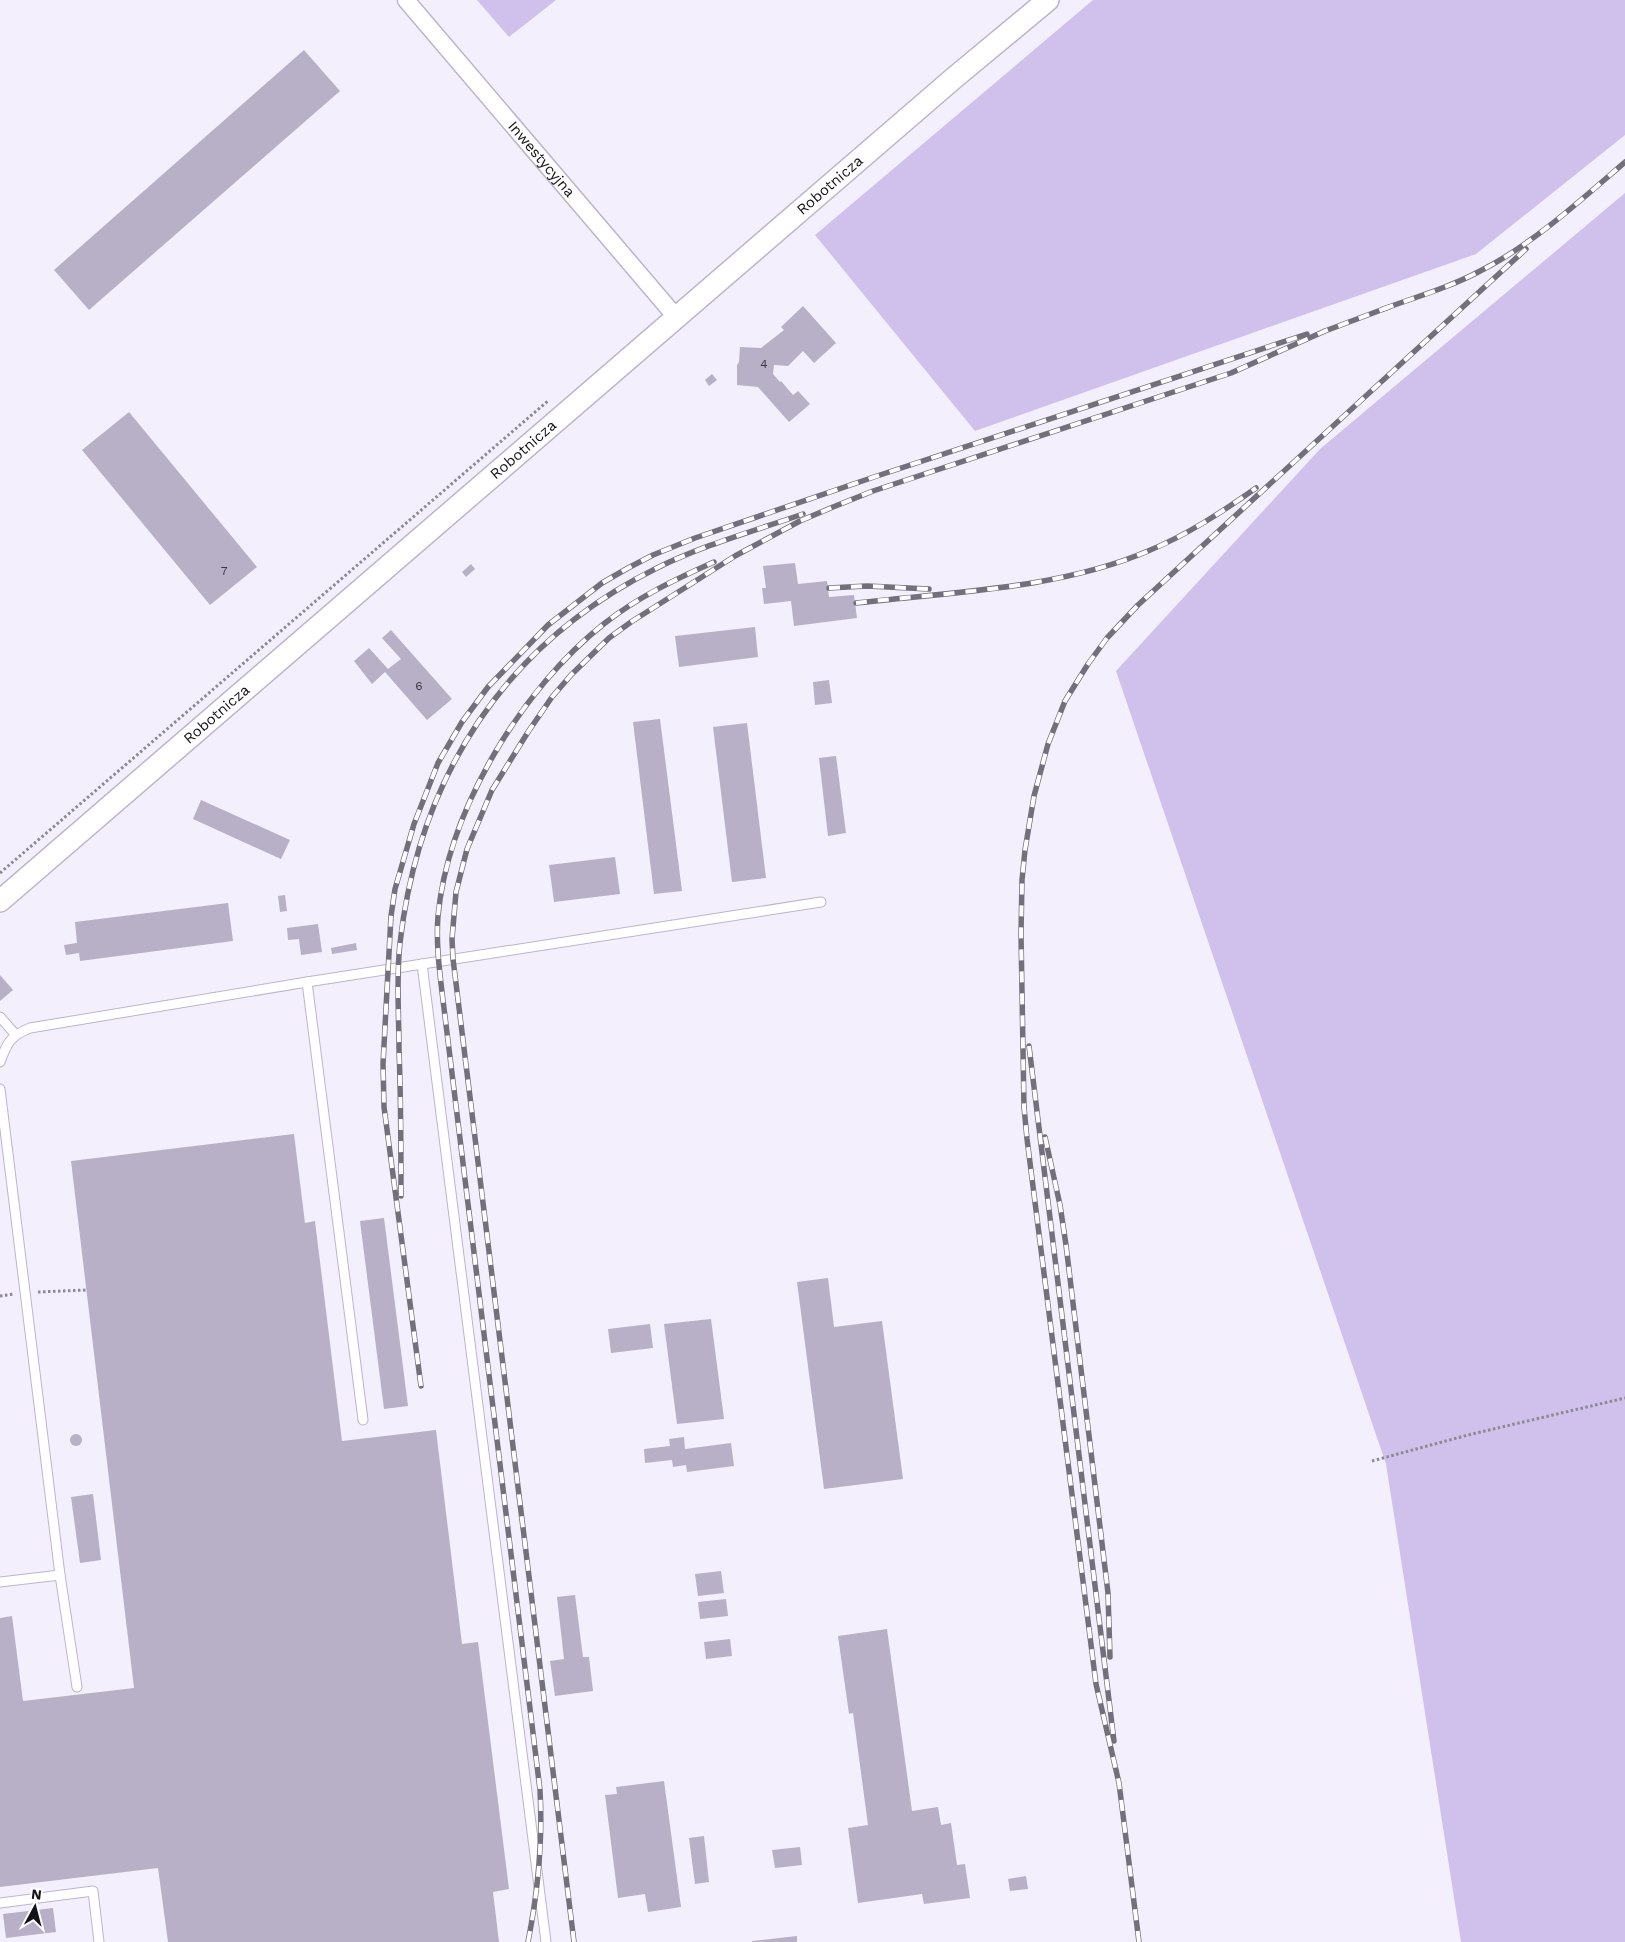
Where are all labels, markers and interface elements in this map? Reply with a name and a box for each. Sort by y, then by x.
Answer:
street label: Inwestycyjna [504,117,579,201]
street label: Robotnicza [793,151,867,219]
house number: 4 [760,357,768,371]
street label: Robotnicza [486,416,560,483]
house number: 7 [221,564,228,578]
house number: 6 [415,679,423,693]
street label: Robotnicza [180,680,254,748]
north arrow [10,1882,60,1932]
text: N [30,1886,43,1903]

